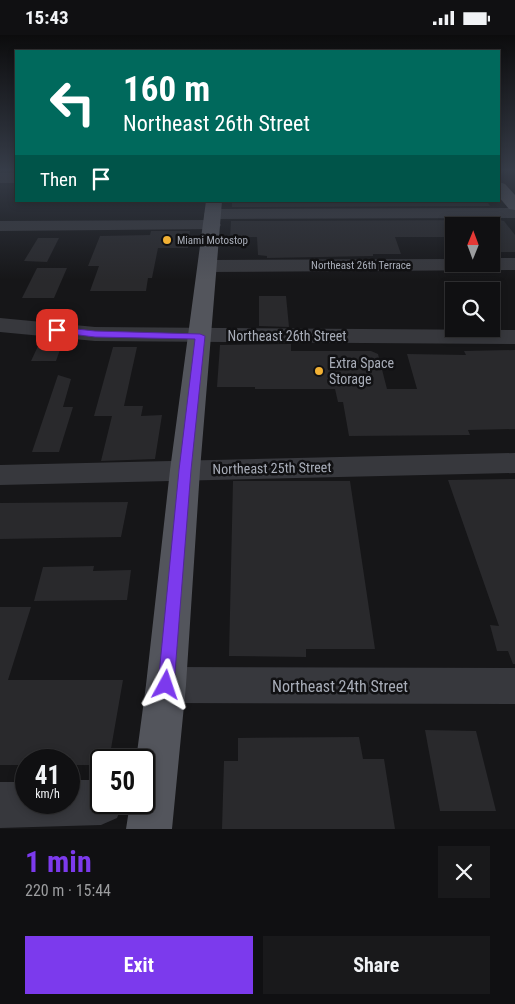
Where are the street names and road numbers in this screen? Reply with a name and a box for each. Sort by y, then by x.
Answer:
street label: Northeast 26th Terrace [311,259,411,272]
street label: Northeast 26th Street [228,328,346,344]
street label: Northeast 25th Street [212,459,332,477]
street label: Northeast 24th Street [272,677,408,696]

